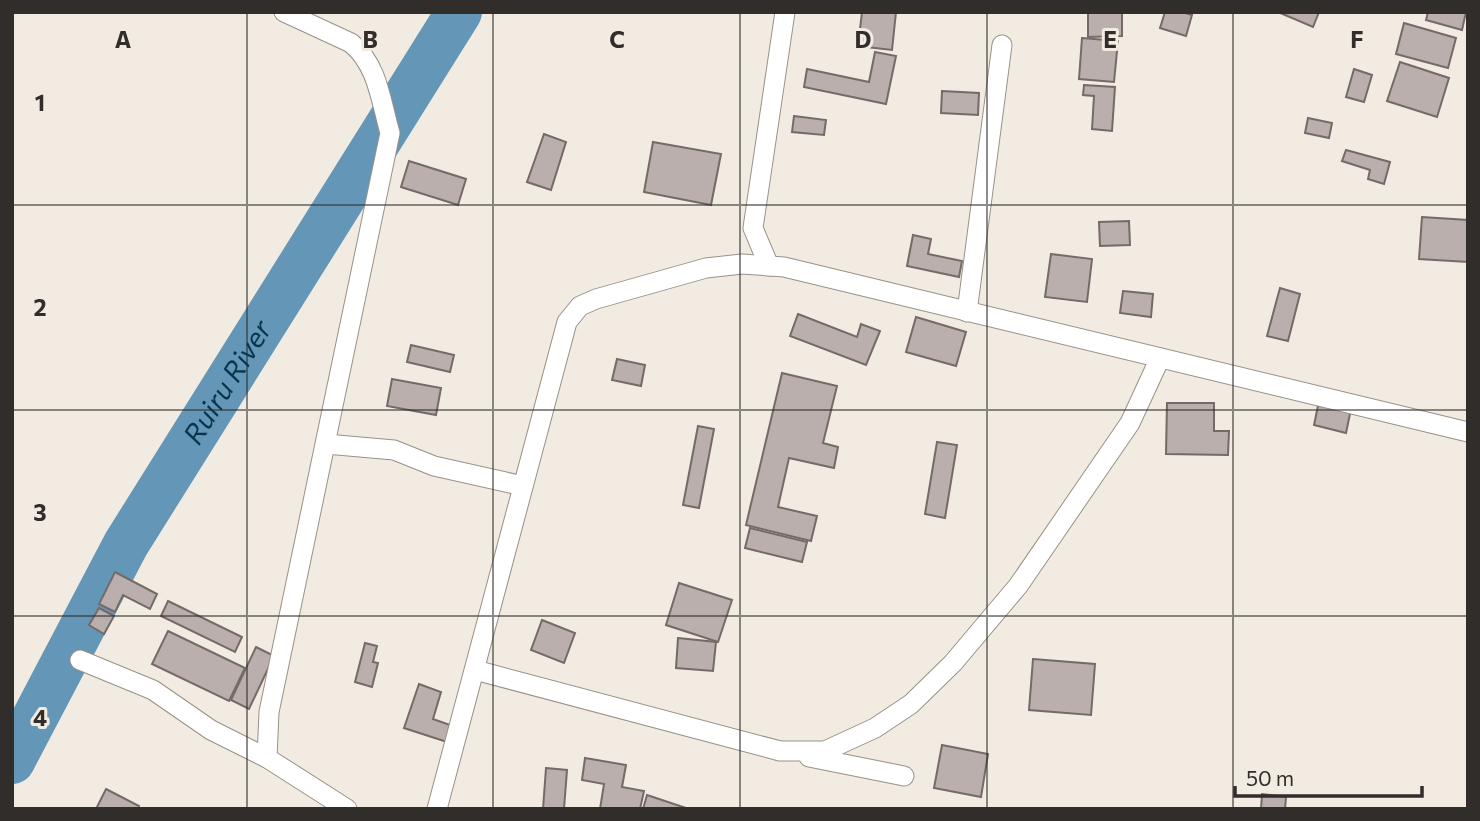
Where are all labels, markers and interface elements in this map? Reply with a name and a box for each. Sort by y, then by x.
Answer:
text: A [115,25,132,53]
text: B [362,25,378,53]
text: C [609,25,625,53]
text: D [855,25,872,53]
text: E [1103,25,1117,53]
text: F [1350,25,1364,53]
text: 1 [35,88,45,116]
text: 2 [33,293,47,321]
water label: Ruiru River [175,313,278,450]
text: 3 [33,498,47,526]
text: 4 [33,703,47,731]
scale bar [1235,754,1422,798]
text: 50 m [1246,765,1294,790]

